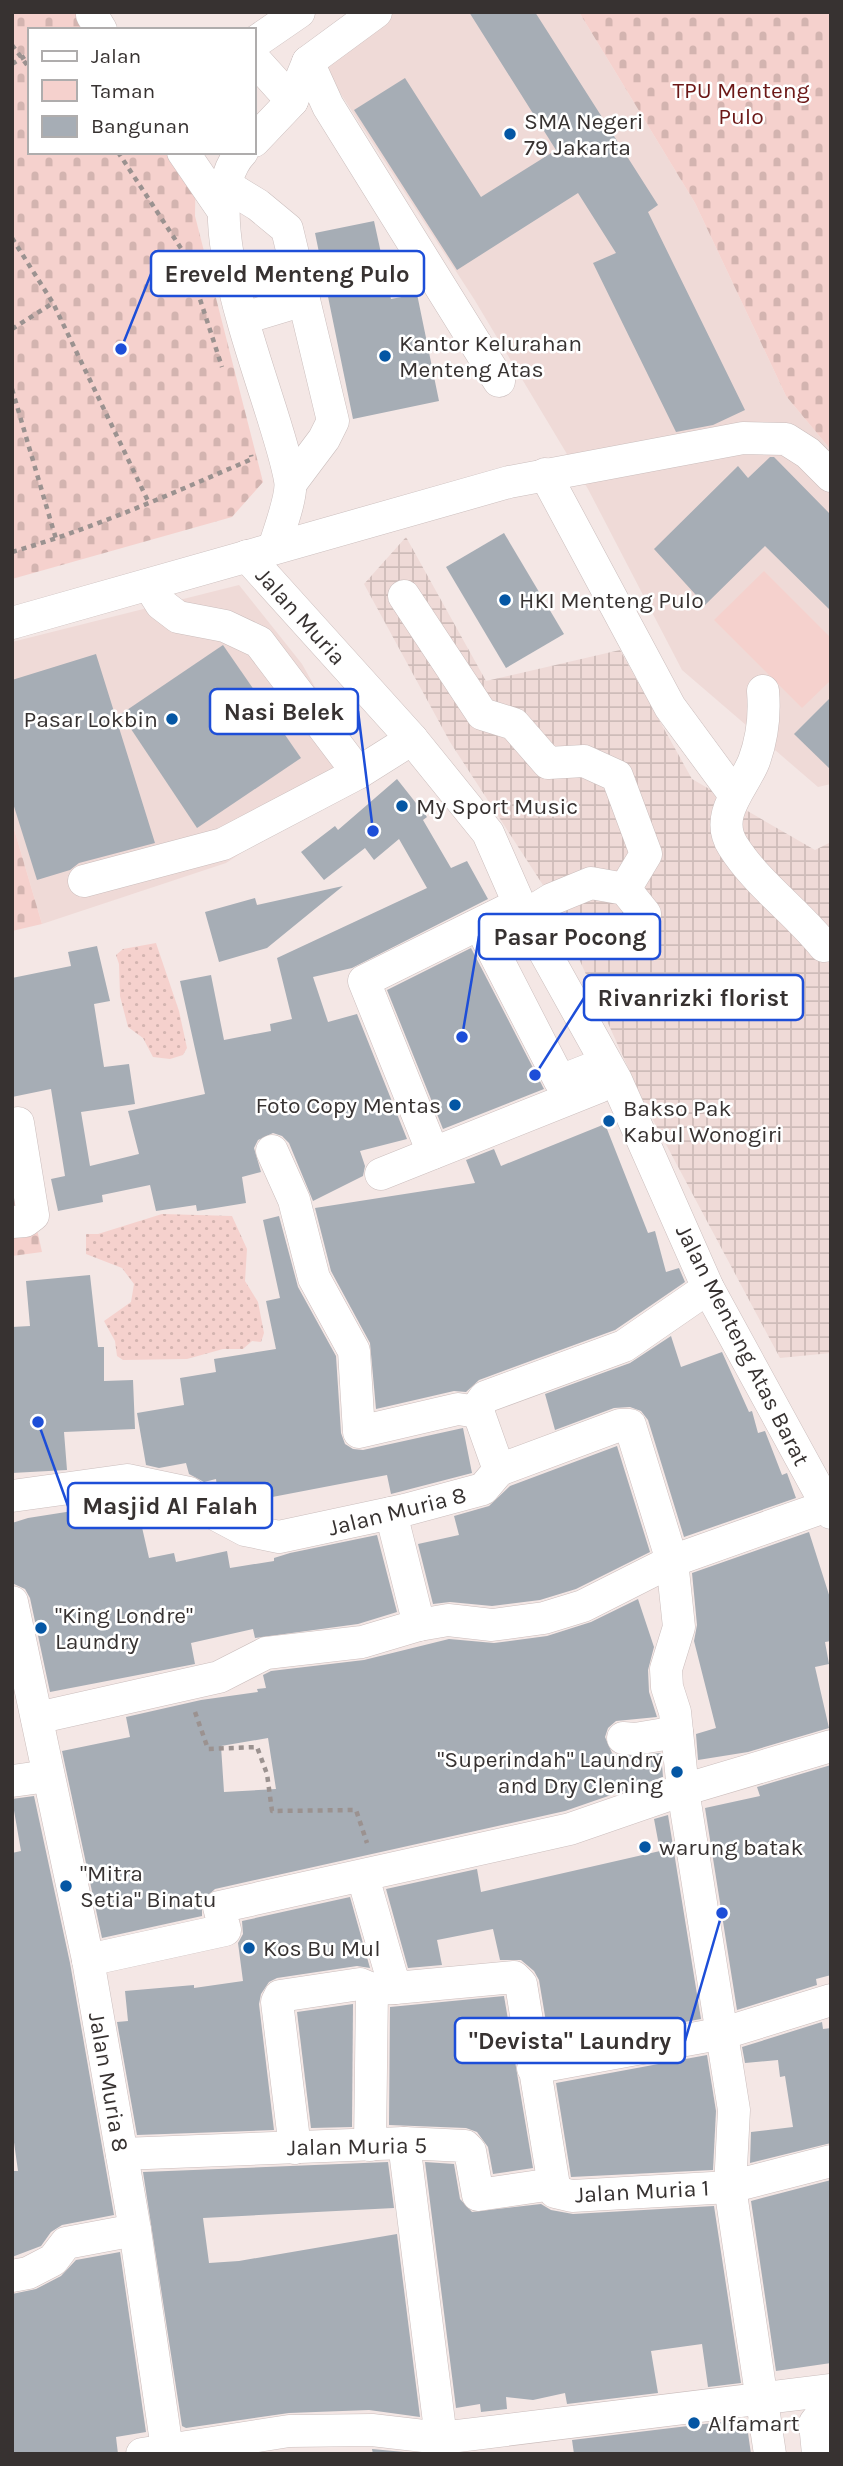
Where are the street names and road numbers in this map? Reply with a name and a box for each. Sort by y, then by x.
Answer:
street label: Jalan Muria [250,562,351,671]
street label: Jalan Menteng Atas Barat [670,1220,815,1471]
street label: Jalan Muria 8 [325,1481,469,1542]
street label: Jalan Muria 8 [83,2010,134,2154]
street label: Jalan Muria 5 [287,2132,427,2161]
street label: Jalan Muria 1 [574,2174,710,2209]

